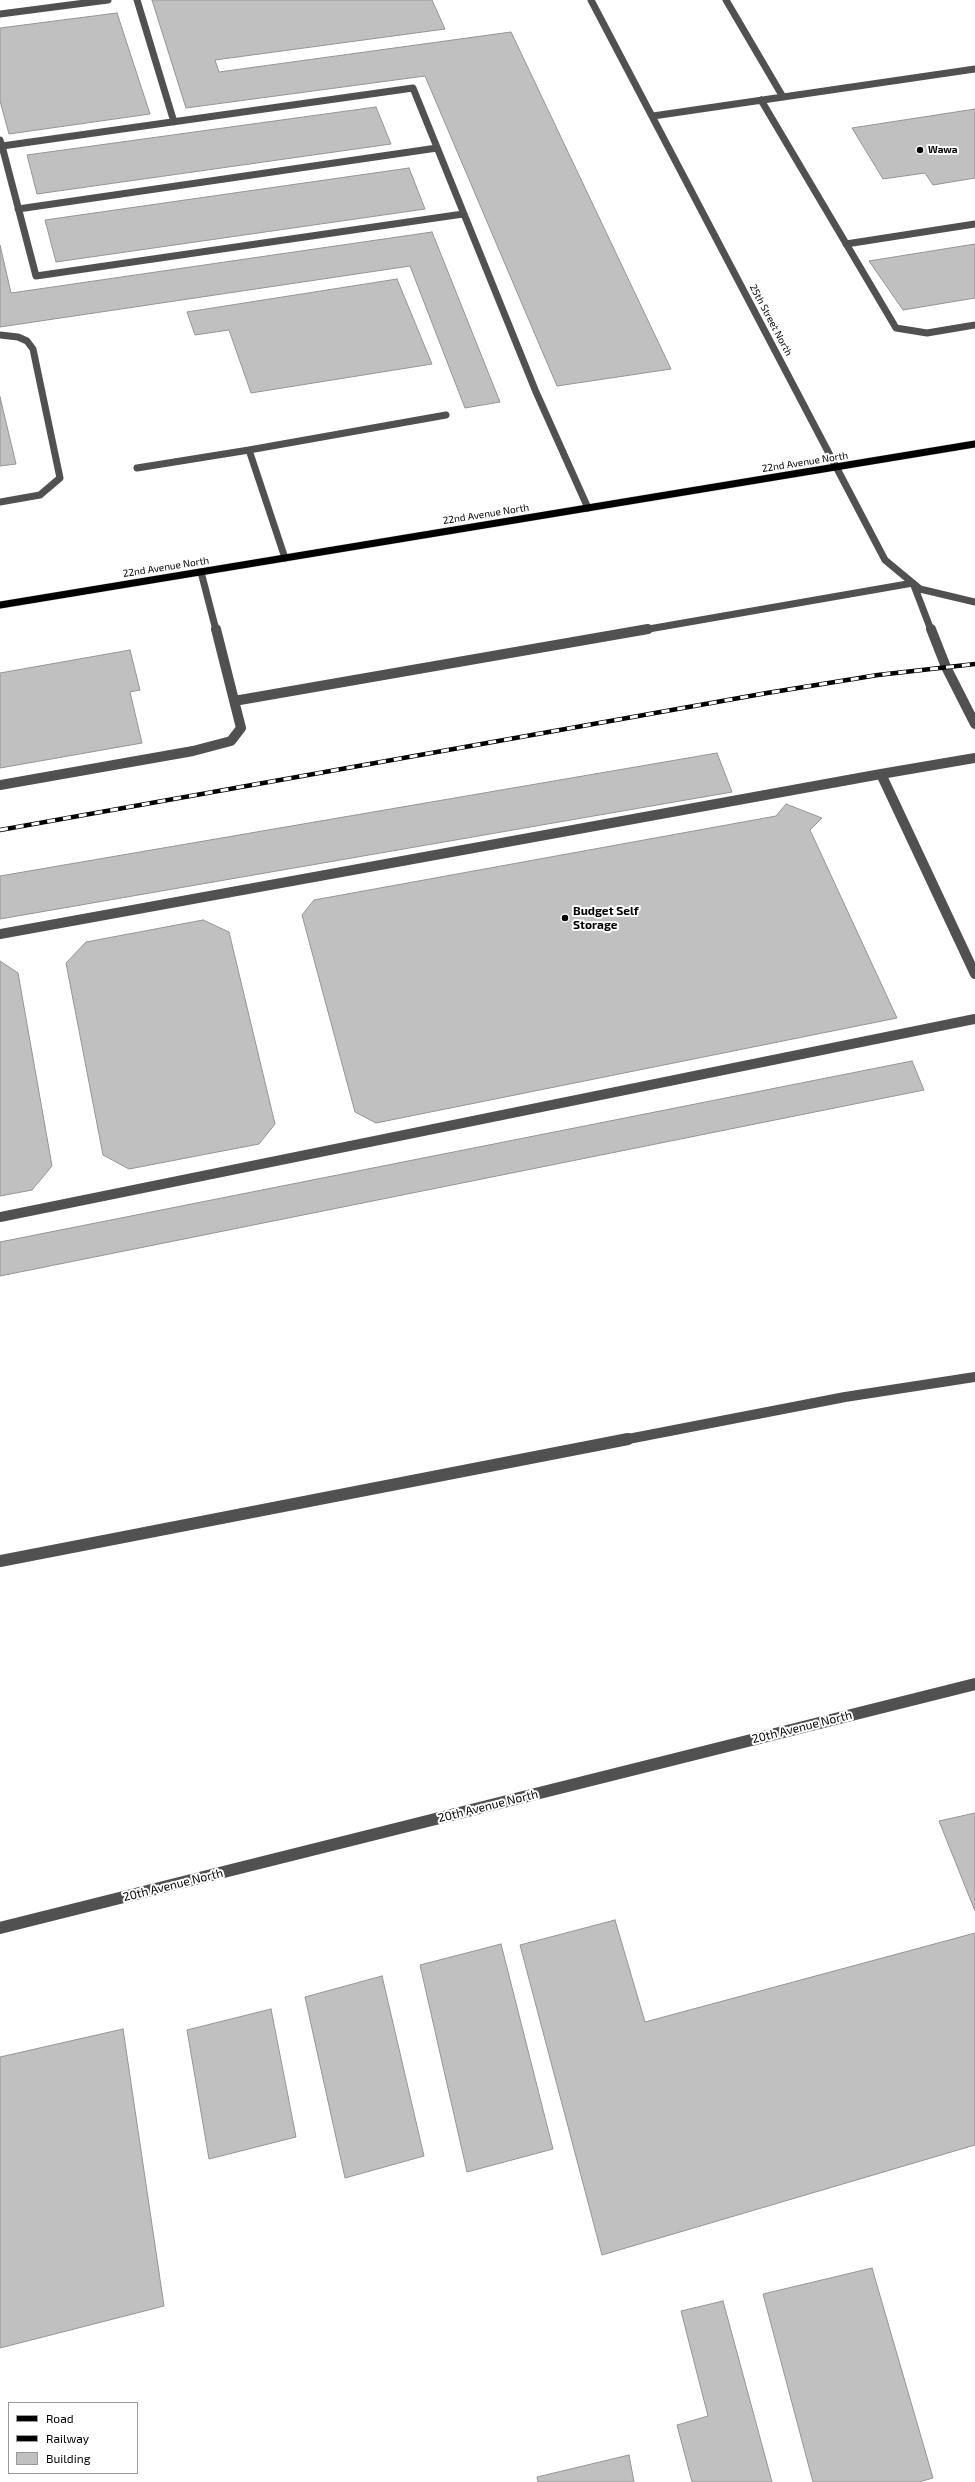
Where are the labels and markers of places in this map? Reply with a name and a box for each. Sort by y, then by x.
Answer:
place label: Wawa [928,144,957,156]
marker: Wawa [915,145,925,155]
place label: Budget Self Storage [573,904,639,932]
marker: Budget Self Storage [560,913,570,923]

